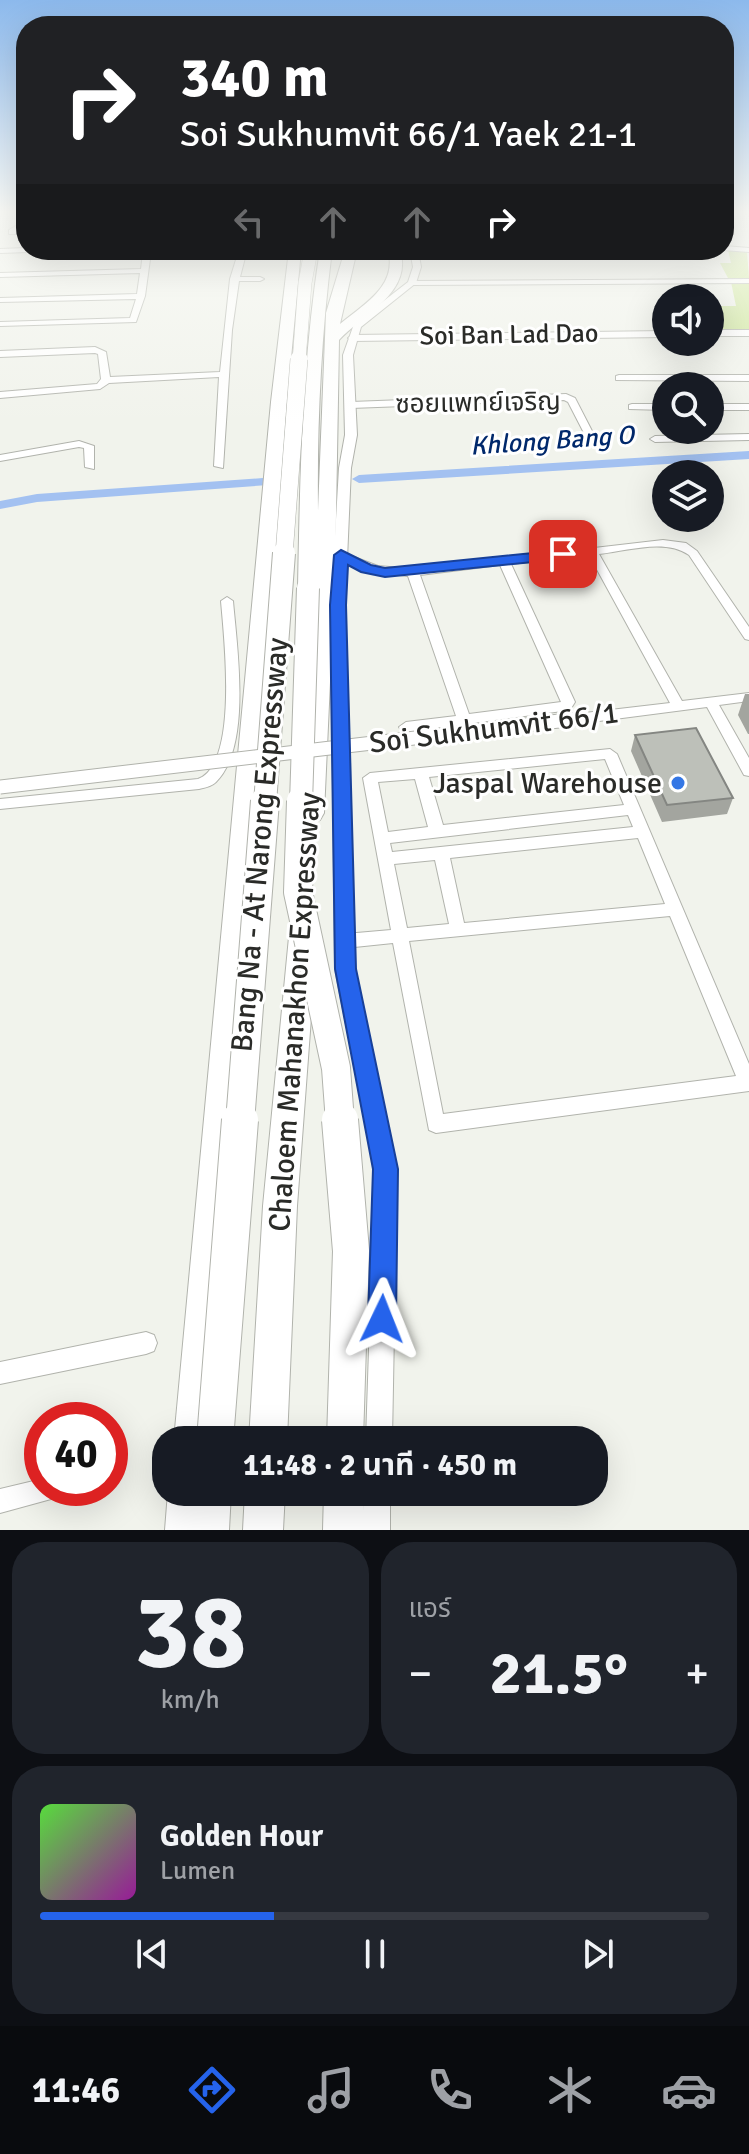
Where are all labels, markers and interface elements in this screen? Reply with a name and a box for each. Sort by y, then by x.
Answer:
text: 340 m [180,43,328,112]
icon: right [48,48,152,152]
text: Soi Sukhumvit 66/1 Yaek 21-1 [180,112,637,157]
icon: left [227,200,271,244]
icon: ahead [311,200,355,244]
icon: ahead [395,200,439,244]
icon: right [479,200,523,244]
map controls [652,284,724,532]
button: sound [652,284,724,356]
street label: Soi Ban Lad Dao [419,317,599,353]
button: search [652,372,724,444]
street label: ซอยแพทย์เจริญ [395,386,561,420]
water label: Khlong Bang O [469,419,637,463]
button: layers [652,460,724,532]
pin [529,520,597,588]
icon: arrive [541,532,585,576]
street label: Bang Na - At Narong Expressway [223,636,297,1054]
street label: Soi Sukhumvit 66/1 [367,694,621,762]
place label: Jaspal Warehouse [433,765,662,802]
marker: Jaspal Warehouse [669,774,687,792]
street label: Chaloem Mahanakhon Expressway [261,791,329,1233]
position arrow [340,1277,424,1361]
speed limit sign: 40 [24,1402,128,1506]
text: 11:48 · 2 นาที · 450 m [243,1447,517,1484]
text: 38 [134,1568,246,1696]
text: แอร์ [409,1593,451,1625]
text: 21.5° [490,1637,628,1711]
text: − [409,1647,432,1701]
text: + [685,1647,709,1701]
text: km/h [161,1684,220,1716]
text: Golden Hour [160,1818,323,1855]
text: Lumen [160,1855,235,1887]
icon: previous [130,1932,174,1976]
icon: pause [353,1932,397,1976]
icon: next [576,1932,620,1976]
icon: directions [184,2062,240,2118]
icon: music [303,2062,359,2118]
icon: phone [422,2062,478,2118]
icon: climate [542,2062,598,2118]
icon: car [661,2062,717,2118]
text: 11:46 [32,2068,120,2113]

